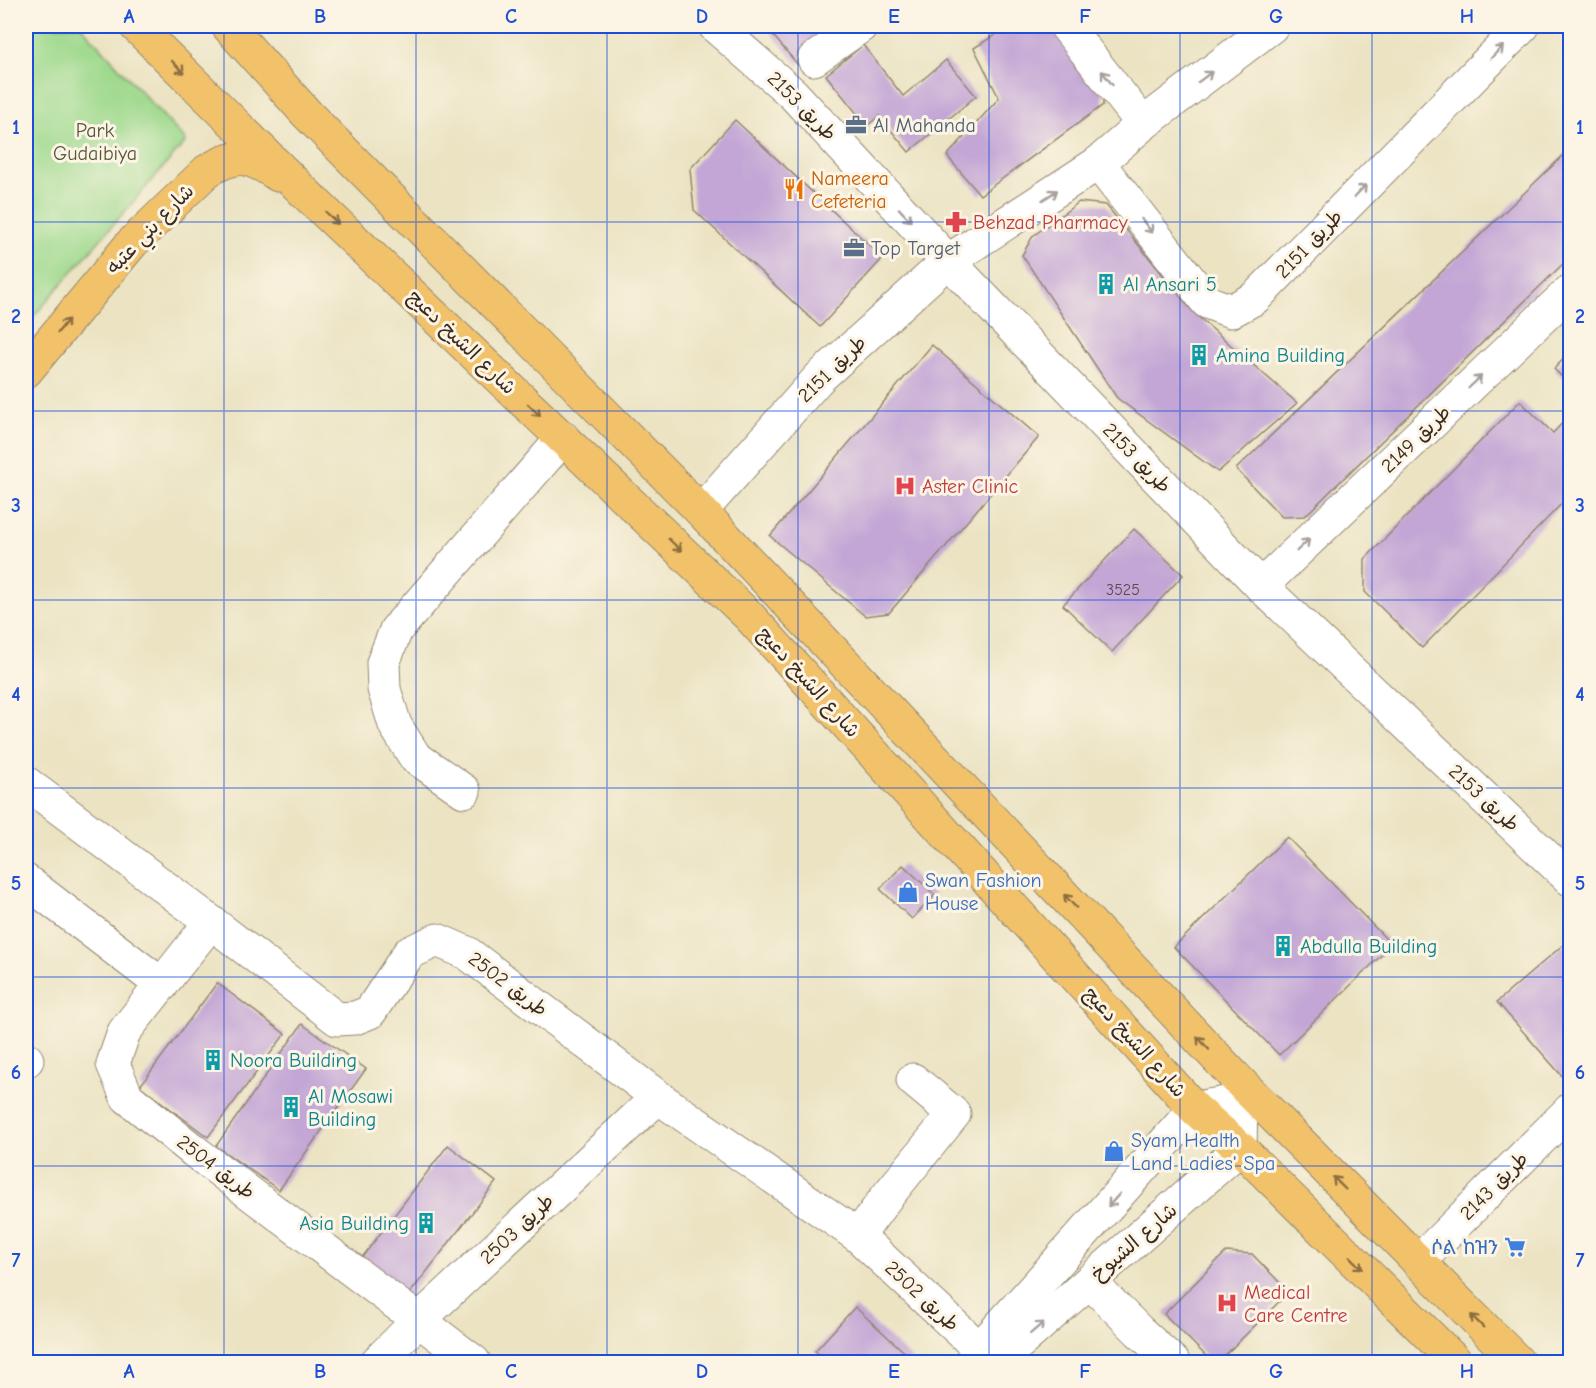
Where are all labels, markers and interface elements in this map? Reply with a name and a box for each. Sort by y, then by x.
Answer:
text: A [123,5,135,28]
text: B [314,5,326,28]
text: C [505,5,517,28]
text: D [696,5,708,28]
text: E [888,5,900,28]
text: F [1079,5,1091,28]
text: G [1269,5,1283,28]
text: H [1460,5,1474,28]
one-way arrow [1489,44,1504,59]
one-way arrow [170,59,185,74]
street label: طريق 2153 [763,67,841,145]
one-way arrow [1101,70,1114,86]
one-way arrow [1196,71,1212,83]
office icon: Al Mahanda [844,113,868,137]
place label: Al Mahanda [873,114,976,137]
text: 1 [12,116,20,139]
text: 1 [1576,116,1584,139]
park label: Park Gudaibiya [53,119,137,165]
place label: Nameera Cefeteria [811,167,889,213]
restaurant icon: Nameera Cefeteria [782,177,806,201]
street label: شارع بني عتبه [101,179,203,283]
one-way arrow [1353,183,1368,198]
one-way arrow [1041,188,1058,200]
street label: طريق 2151 [1271,205,1347,283]
one-way arrow [898,207,912,222]
pharmacy icon: Behzad Pharmacy [944,210,968,234]
one-way arrow [324,211,339,226]
place label: Behzad Pharmacy [973,211,1128,234]
one-way arrow [1141,218,1154,234]
office icon: Top Target [842,236,866,260]
place label: Top Target [871,237,961,260]
building icon: Al Ansari 5 [1094,272,1118,296]
place label: Al Ansari 5 [1123,273,1217,296]
street label: شارع الشيخ دعيج [402,285,521,401]
text: 2 [11,305,21,328]
text: 2 [1575,305,1585,328]
one-way arrow [56,318,69,334]
street label: طريق 2151 [793,331,871,407]
building icon: Amina Building [1187,343,1211,367]
place label: Amina Building [1216,344,1345,367]
one-way arrow [1467,375,1482,389]
street label: طريق 2149 [1377,400,1455,478]
one-way arrow [526,403,541,417]
street label: طريق 2153 [1098,418,1176,498]
hospital icon: Aster Clinic [893,474,917,498]
place label: Aster Clinic [922,475,1019,498]
text: 3 [11,494,21,517]
text: 3 [1575,494,1585,517]
one-way arrow [668,538,683,552]
one-way arrow [1295,539,1310,553]
house number: 3525 [1106,581,1140,599]
street label: شارع الشيخ دعيج [752,622,865,743]
text: 4 [11,683,21,706]
text: 4 [1575,683,1585,706]
street label: طريق 2153 [1444,760,1524,836]
place label: Swan Fashion House [925,869,1042,915]
text: 5 [11,872,21,895]
text: 5 [1575,872,1585,895]
shop icon: Swan Fashion House [896,880,920,904]
one-way arrow [1062,894,1077,909]
building icon: Abdulla Building [1271,934,1295,958]
place label: Abdulla Building [1300,935,1437,958]
street label: طريق 2502 [464,947,552,1021]
street label: شارع الشيخ دعيج [1078,982,1191,1103]
one-way arrow [1197,1036,1211,1051]
building icon: Noora Building [201,1048,225,1072]
place label: Noora Building [230,1049,357,1072]
text: 6 [11,1061,21,1084]
text: 6 [1575,1061,1585,1084]
place label: Al Mosawi Building [308,1085,393,1131]
building icon: Al Mosawi Building [279,1095,303,1119]
place label: Syam Health Land Ladies' Spa [1131,1129,1275,1175]
street label: طريق 2504 [172,1130,260,1204]
shop icon: Syam Health Land Ladies' Spa [1102,1139,1126,1163]
street label: طريق 2143 [1455,1147,1533,1225]
one-way arrow [1332,1175,1347,1190]
street label: طريق 2503 [475,1189,559,1269]
one-way arrow [1107,1192,1121,1207]
street label: شارع الشيوخ [1086,1198,1183,1287]
building icon: Asia Building [414,1211,438,1235]
place label: Asia Building [299,1212,409,1235]
supermarket icon: ሶል ከዝን [1503,1235,1527,1259]
place label: ሶል ከዝን [1431,1236,1498,1259]
text: 7 [12,1249,21,1272]
text: 7 [1576,1249,1585,1272]
street label: طريق 2502 [880,1256,964,1336]
one-way arrow [1348,1256,1363,1271]
place label: Medical Care Centre [1244,1281,1348,1327]
hospital icon: Medical Care Centre [1215,1291,1239,1315]
one-way arrow [1469,1314,1484,1329]
one-way arrow [1029,1321,1044,1335]
text: A [123,1360,135,1383]
text: B [314,1360,326,1383]
text: C [505,1360,517,1383]
text: D [696,1360,708,1383]
text: E [888,1360,900,1383]
text: F [1079,1360,1091,1383]
text: G [1269,1360,1283,1383]
text: H [1460,1360,1474,1383]

